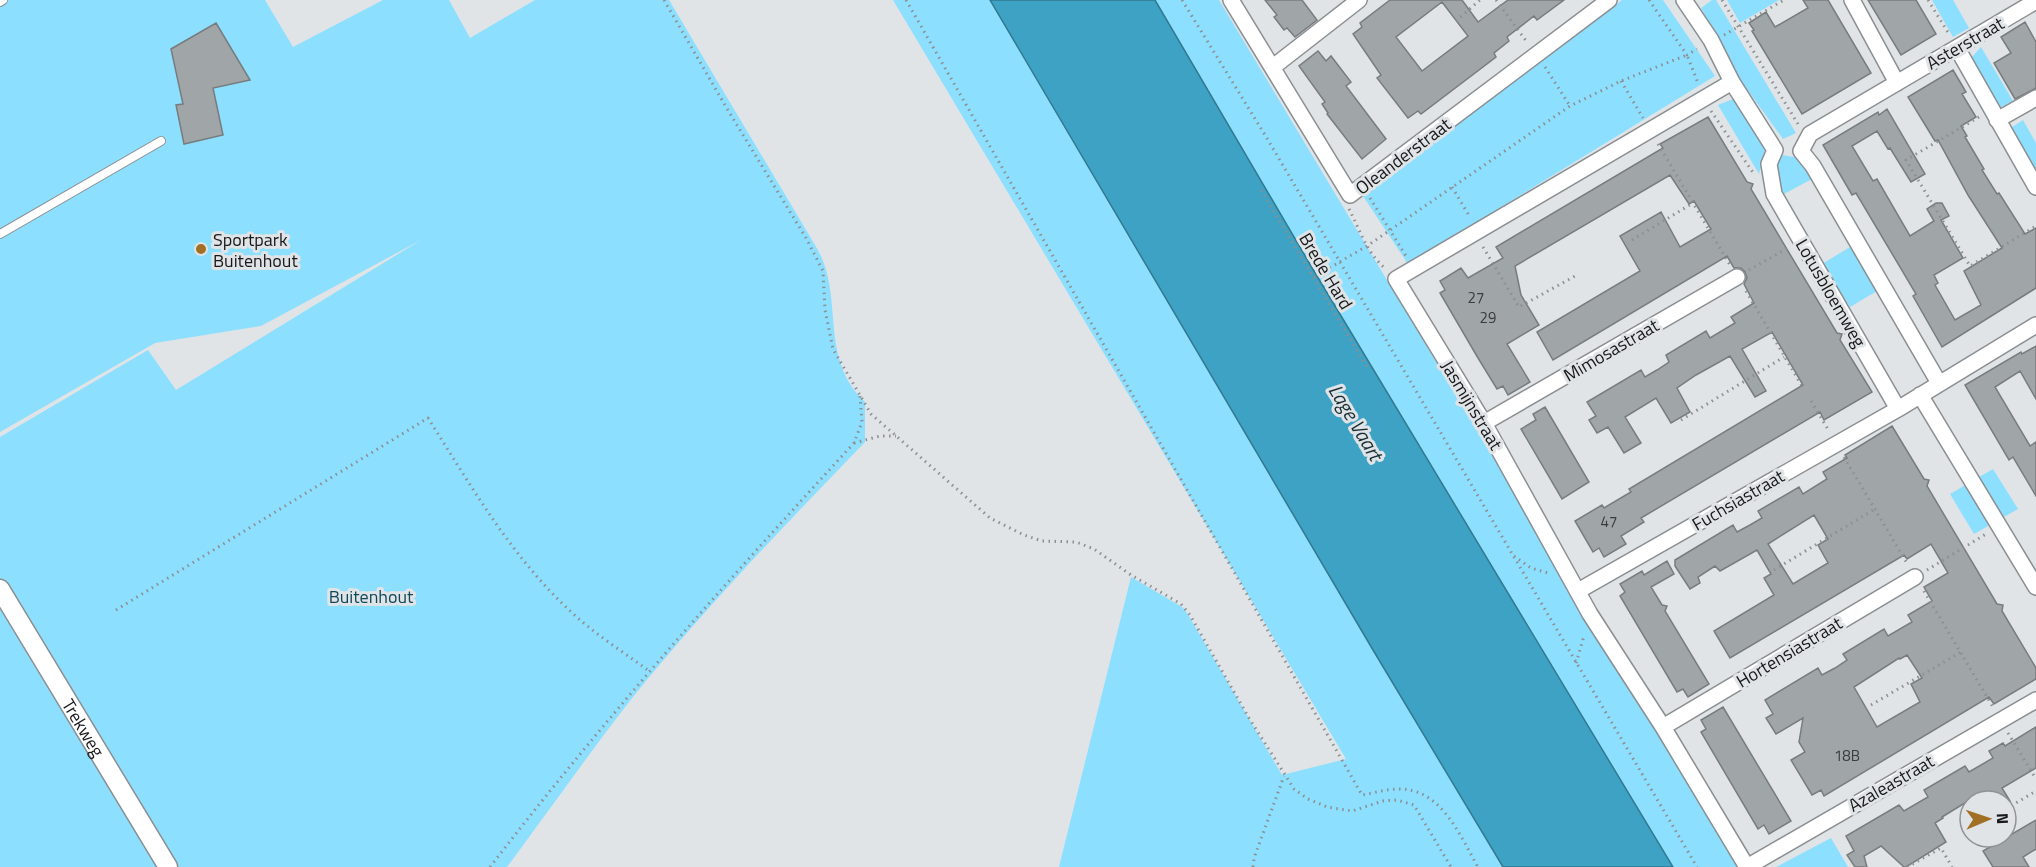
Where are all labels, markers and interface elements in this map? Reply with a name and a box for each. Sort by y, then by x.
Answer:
street label: Asterstraat [1921,9,2010,76]
street label: Oleanderstraat [1349,111,1457,201]
place label: Sportpark Buitenhout [213,226,298,274]
street label: Brede Hard [1292,227,1360,315]
street label: Lotusbloemweg [1789,234,1873,352]
marker: Sportpark Buitenhout [194,242,208,256]
house number: 27 [1468,286,1484,309]
house number: 29 [1480,306,1496,329]
street label: Mimosastraat [1558,311,1664,388]
street label: Jasmijnstraat [1435,355,1510,456]
water label: Lage Vaart [1321,378,1392,468]
street label: Fuchsiastraat [1687,462,1790,537]
house number: 47 [1601,510,1617,533]
park label: Buitenhout [329,583,414,610]
street label: Hortensiastraat [1731,609,1848,694]
street label: Trekweg [56,693,112,762]
house number: 18B [1834,744,1860,767]
street label: Azaleastraat [1843,747,1940,819]
north arrow [1958,789,2018,849]
text: N [1991,813,2015,824]

